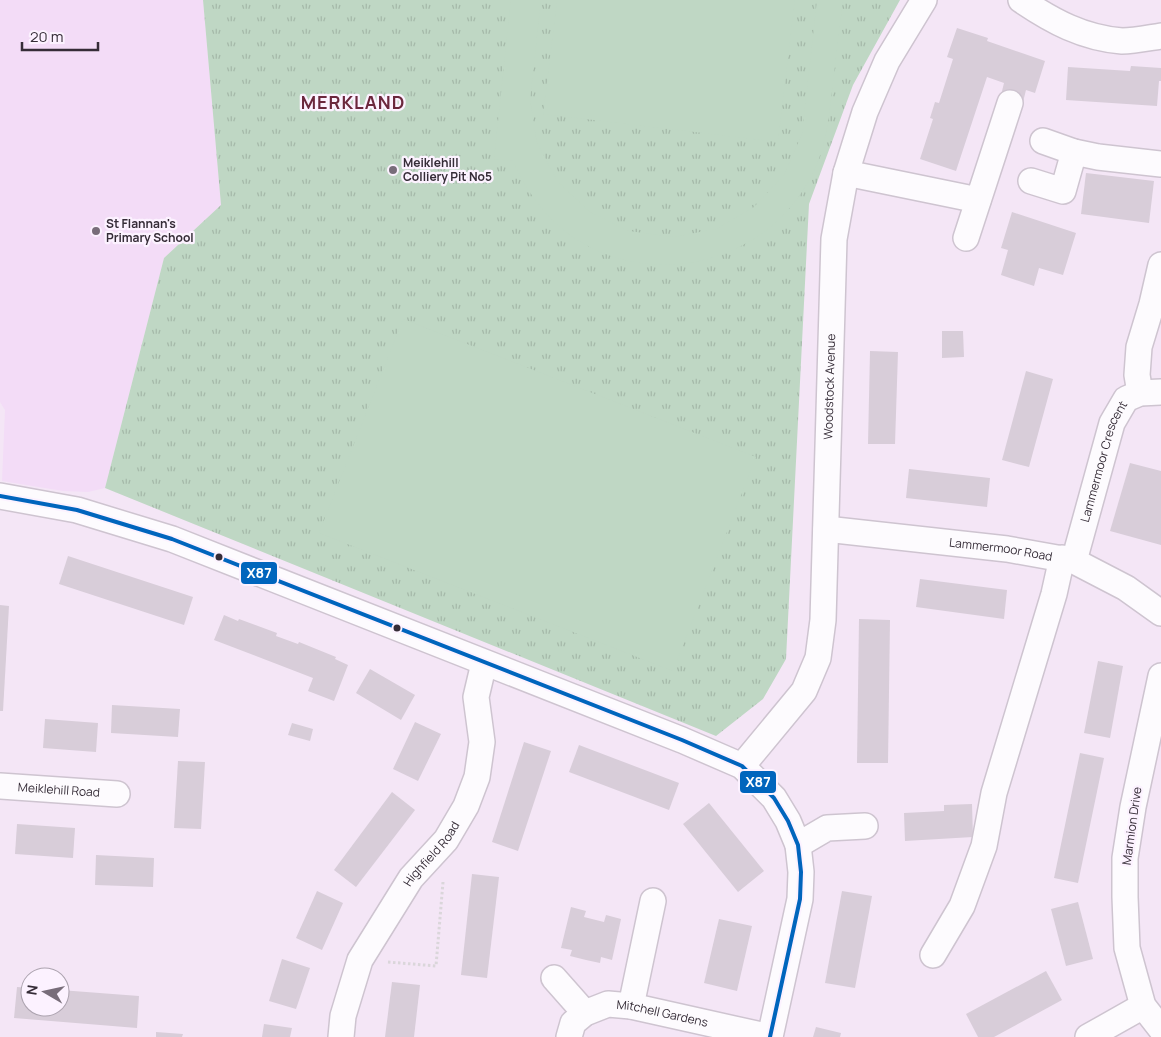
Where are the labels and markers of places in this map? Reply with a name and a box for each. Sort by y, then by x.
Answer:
place label: Meiklehill Colliery Pit No5 [403,154,492,185]
marker: Meiklehill Colliery Pit No5 [387,164,399,176]
place label: St Flannan's Primary School [106,215,194,246]
marker: St Flannan's Primary School [90,225,102,237]
unlabelled marker [214,552,224,562]
unlabelled marker [392,623,402,633]

